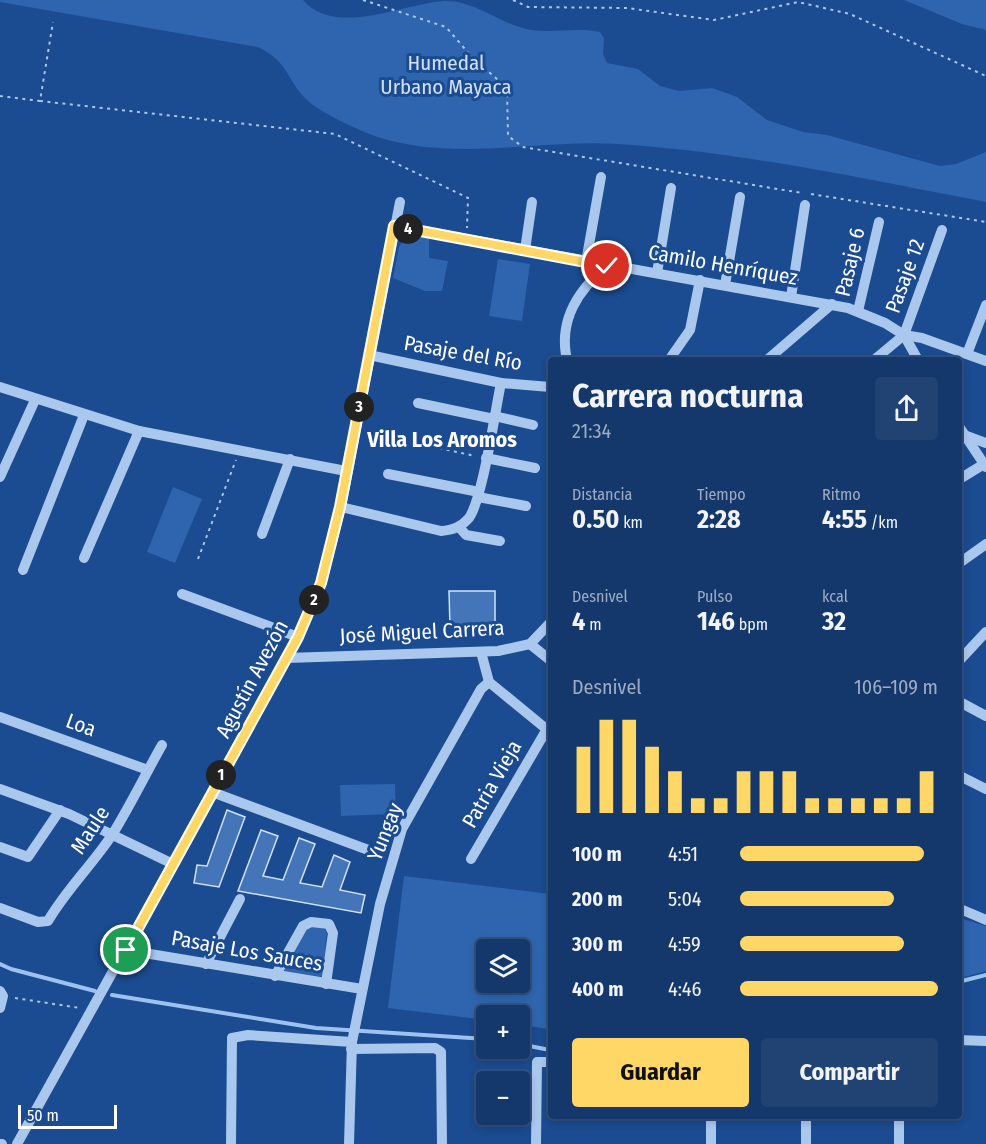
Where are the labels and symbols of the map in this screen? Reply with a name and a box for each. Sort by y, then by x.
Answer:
park label: Humedal Urbano Mayaca [380,50,512,100]
pin: 4 [393,214,423,244]
street label: Pasaje 6 [829,225,871,299]
street label: Pasaje 12 [880,235,930,317]
street label: Camilo Henríquez [646,239,800,291]
pin [581,240,632,291]
street label: Pasaje del Río [402,330,524,376]
pin: 3 [344,392,374,422]
district label: Villa Los Aromos [366,426,517,453]
pin: 2 [299,585,329,615]
street label: José Miguel Carrera [339,615,505,649]
street label: Agustín Avezón [210,616,294,742]
street label: Loa [62,708,100,742]
street label: Patria Vieja [457,736,527,832]
pin: 1 [206,760,236,790]
street label: Yungay [362,799,409,865]
street label: Maule [65,801,115,859]
pin [100,924,151,975]
street label: Pasaje Los Sauces [169,925,325,977]
scale bar [18,1102,117,1130]

